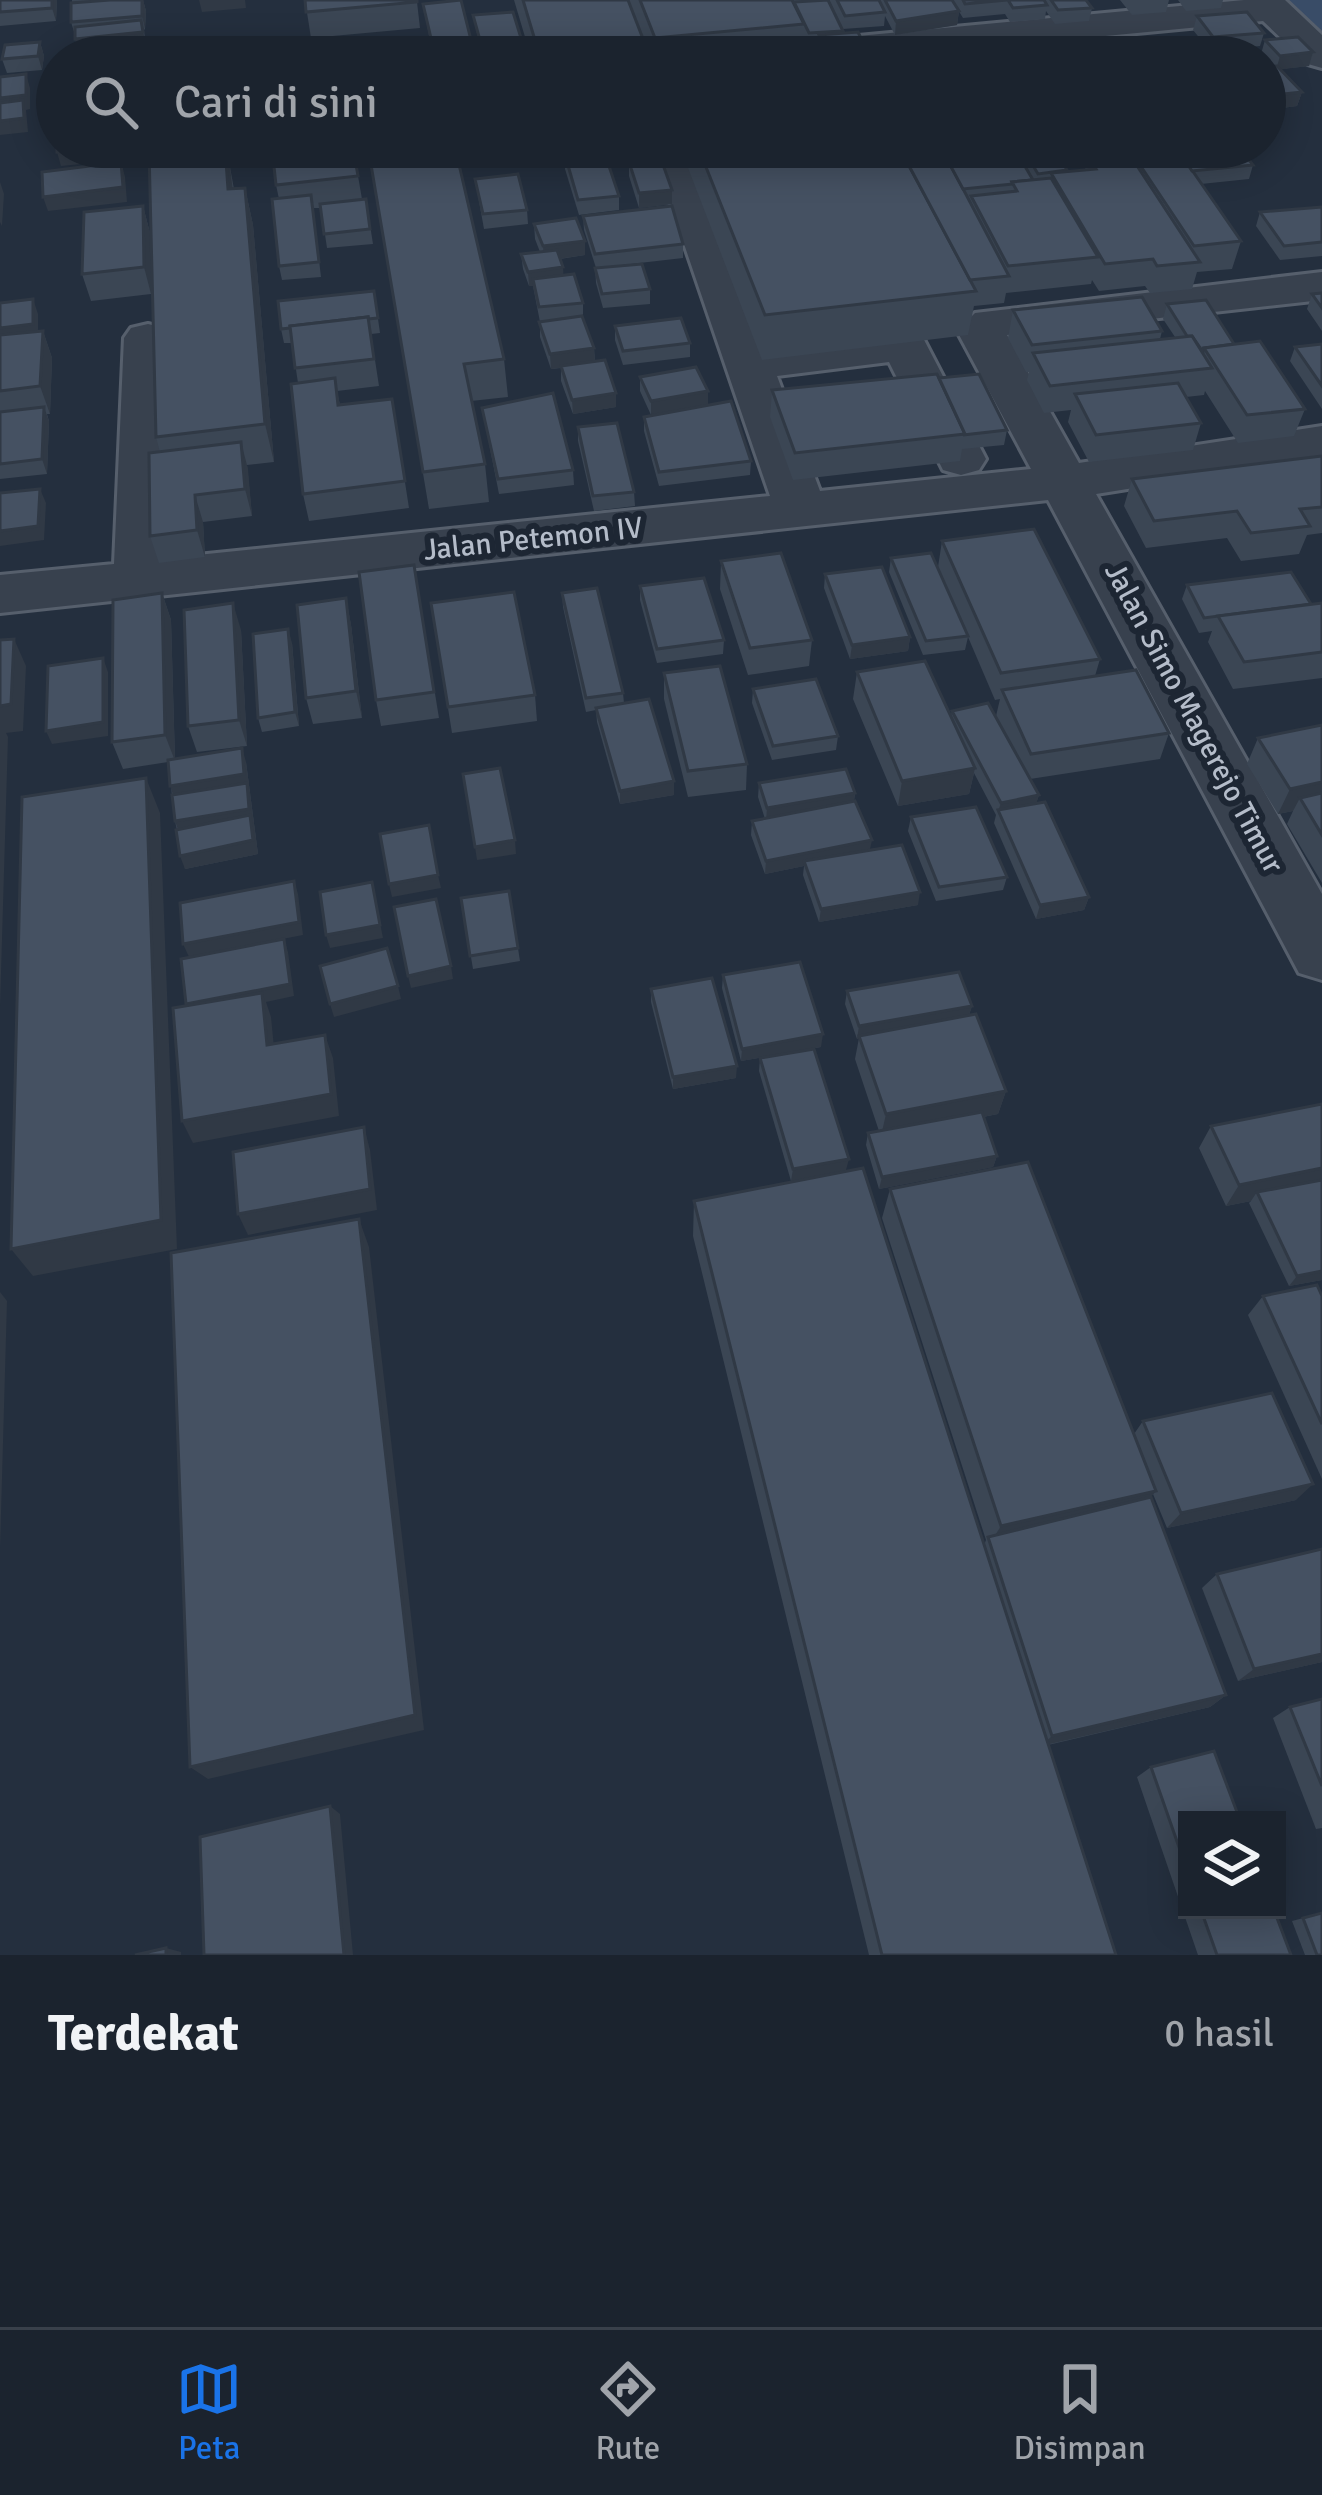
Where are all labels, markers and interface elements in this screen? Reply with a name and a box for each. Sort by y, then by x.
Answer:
search box [36,36,1286,168]
icon: search [78,69,144,135]
text: Cari di sini [174,75,378,130]
street label: Jalan Petemon IV [422,509,644,569]
street label: Jalan Simo Magerejo Timur [1096,556,1292,880]
map controls [1178,1811,1286,1919]
button: layers [1178,1811,1286,1919]
text: Terdekat [48,2002,239,2065]
text: 0 hasil [1164,2009,1274,2057]
tab: Peta [176,2356,242,2469]
tab: Rute [595,2356,661,2469]
tab: Disimpan [1013,2356,1146,2469]

